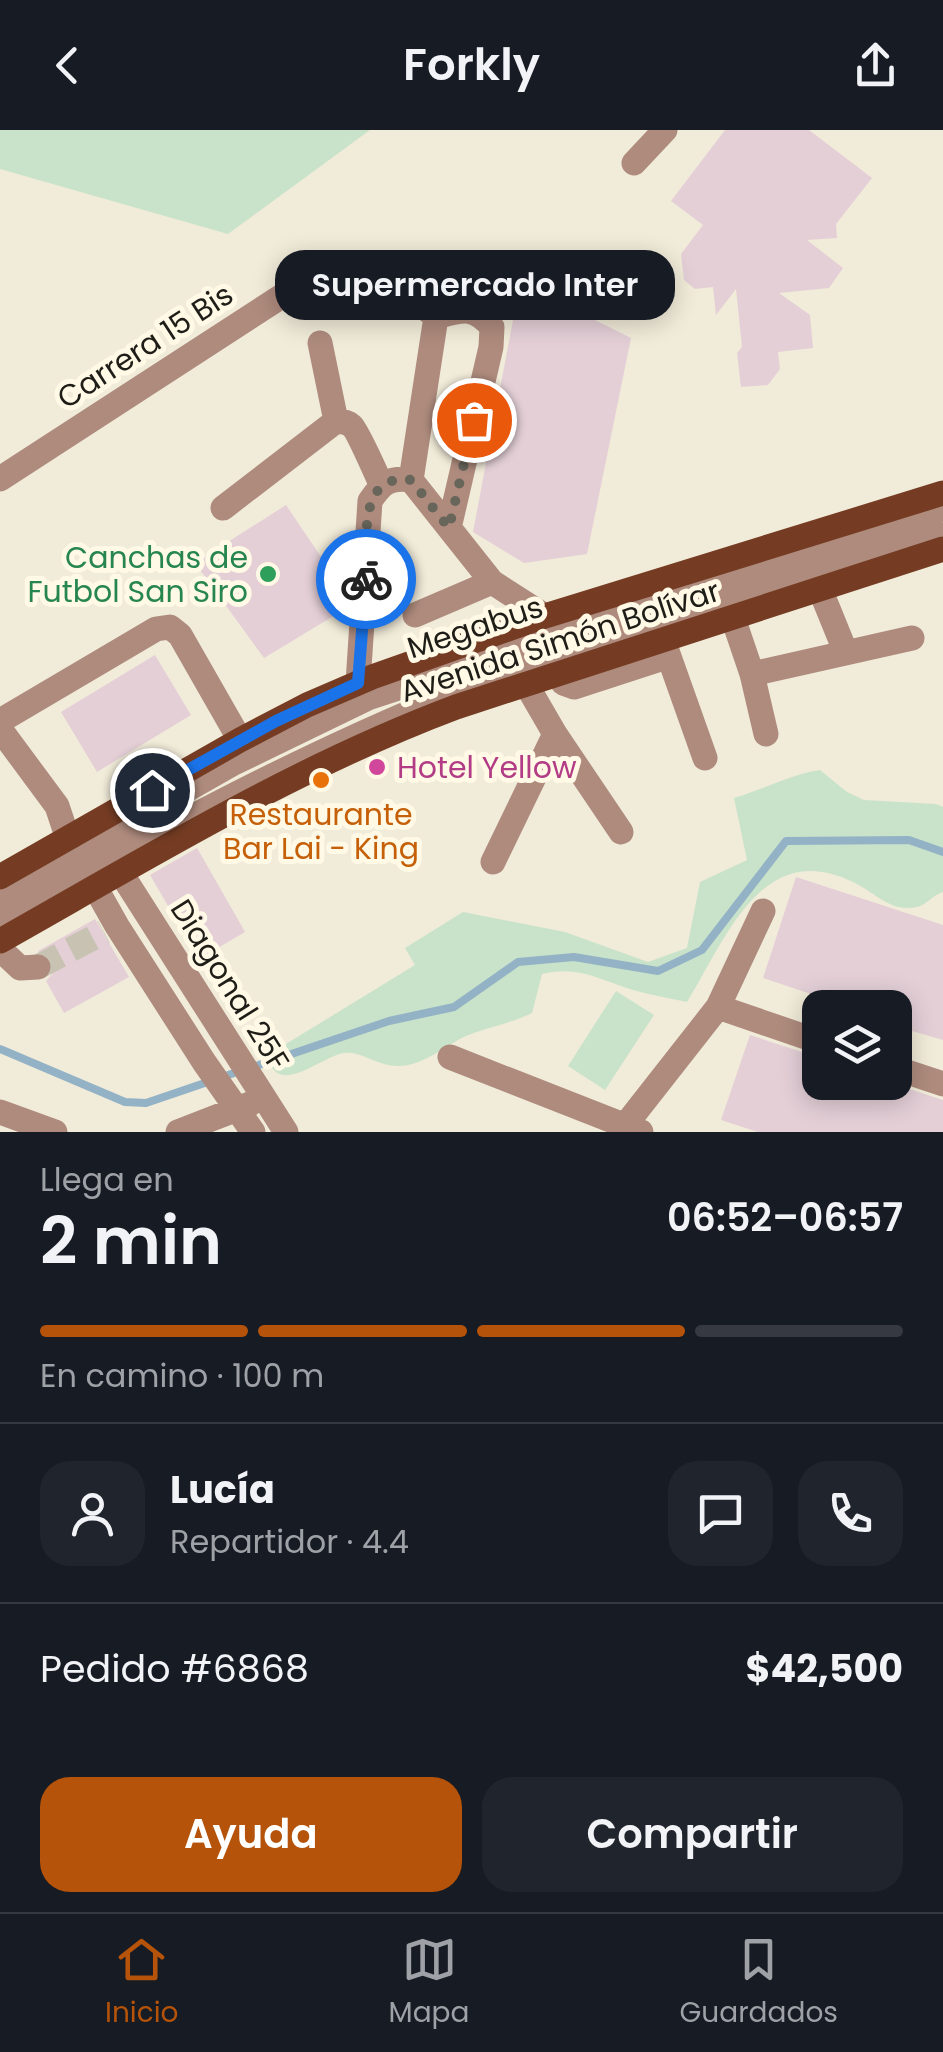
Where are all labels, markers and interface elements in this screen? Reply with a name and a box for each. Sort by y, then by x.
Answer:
text: Forkly [403,33,540,96]
icon: back [40,38,95,93]
icon: share [848,38,903,93]
callout: Supermercado Inter [274,250,674,320]
text: Supermercado Inter [311,262,639,307]
street label: Carrera 15 Bis [49,273,241,419]
pin [432,378,517,463]
icon: bag [447,393,502,448]
courier [316,529,416,629]
place label: Canchas de Futbol San Siro [27,536,248,613]
icon: bike [339,552,394,607]
marker: Canchas de Futbol San Siro [257,563,279,585]
street label: Avenida Simón Bolívar [395,569,725,713]
street label: Megabus [402,585,548,669]
place label: Hotel Yellow [397,746,577,789]
pin [110,748,195,833]
marker: Hotel Yellow [366,756,388,778]
icon: home [125,763,180,818]
marker: Restaurante Bar Lai - King [310,769,332,791]
place label: Restaurante Bar Lai - King [223,793,419,870]
street label: Diagonal 25F [160,891,300,1079]
map controls [802,990,912,1100]
button: layers [802,990,912,1100]
text: Llega en [40,1157,174,1202]
text: 06:52–06:57 [667,1191,903,1244]
text: 2 min [40,1196,222,1287]
text: En camino · 100 m [40,1353,324,1398]
button: person [40,1461,145,1566]
button: chat [668,1461,773,1566]
button: phone [798,1461,903,1566]
text: Lucía [170,1463,275,1516]
text: Repartidor · 4.4 [170,1519,409,1564]
text: Pedido #6868 [40,1642,309,1695]
text: $42,500 [745,1642,903,1695]
button: Ayuda [40,1777,462,1892]
button: Compartir [482,1777,903,1892]
tab: Inicio [105,1932,179,2034]
tab: Mapa [389,1932,469,2034]
tab: Guardados [680,1932,838,2034]

